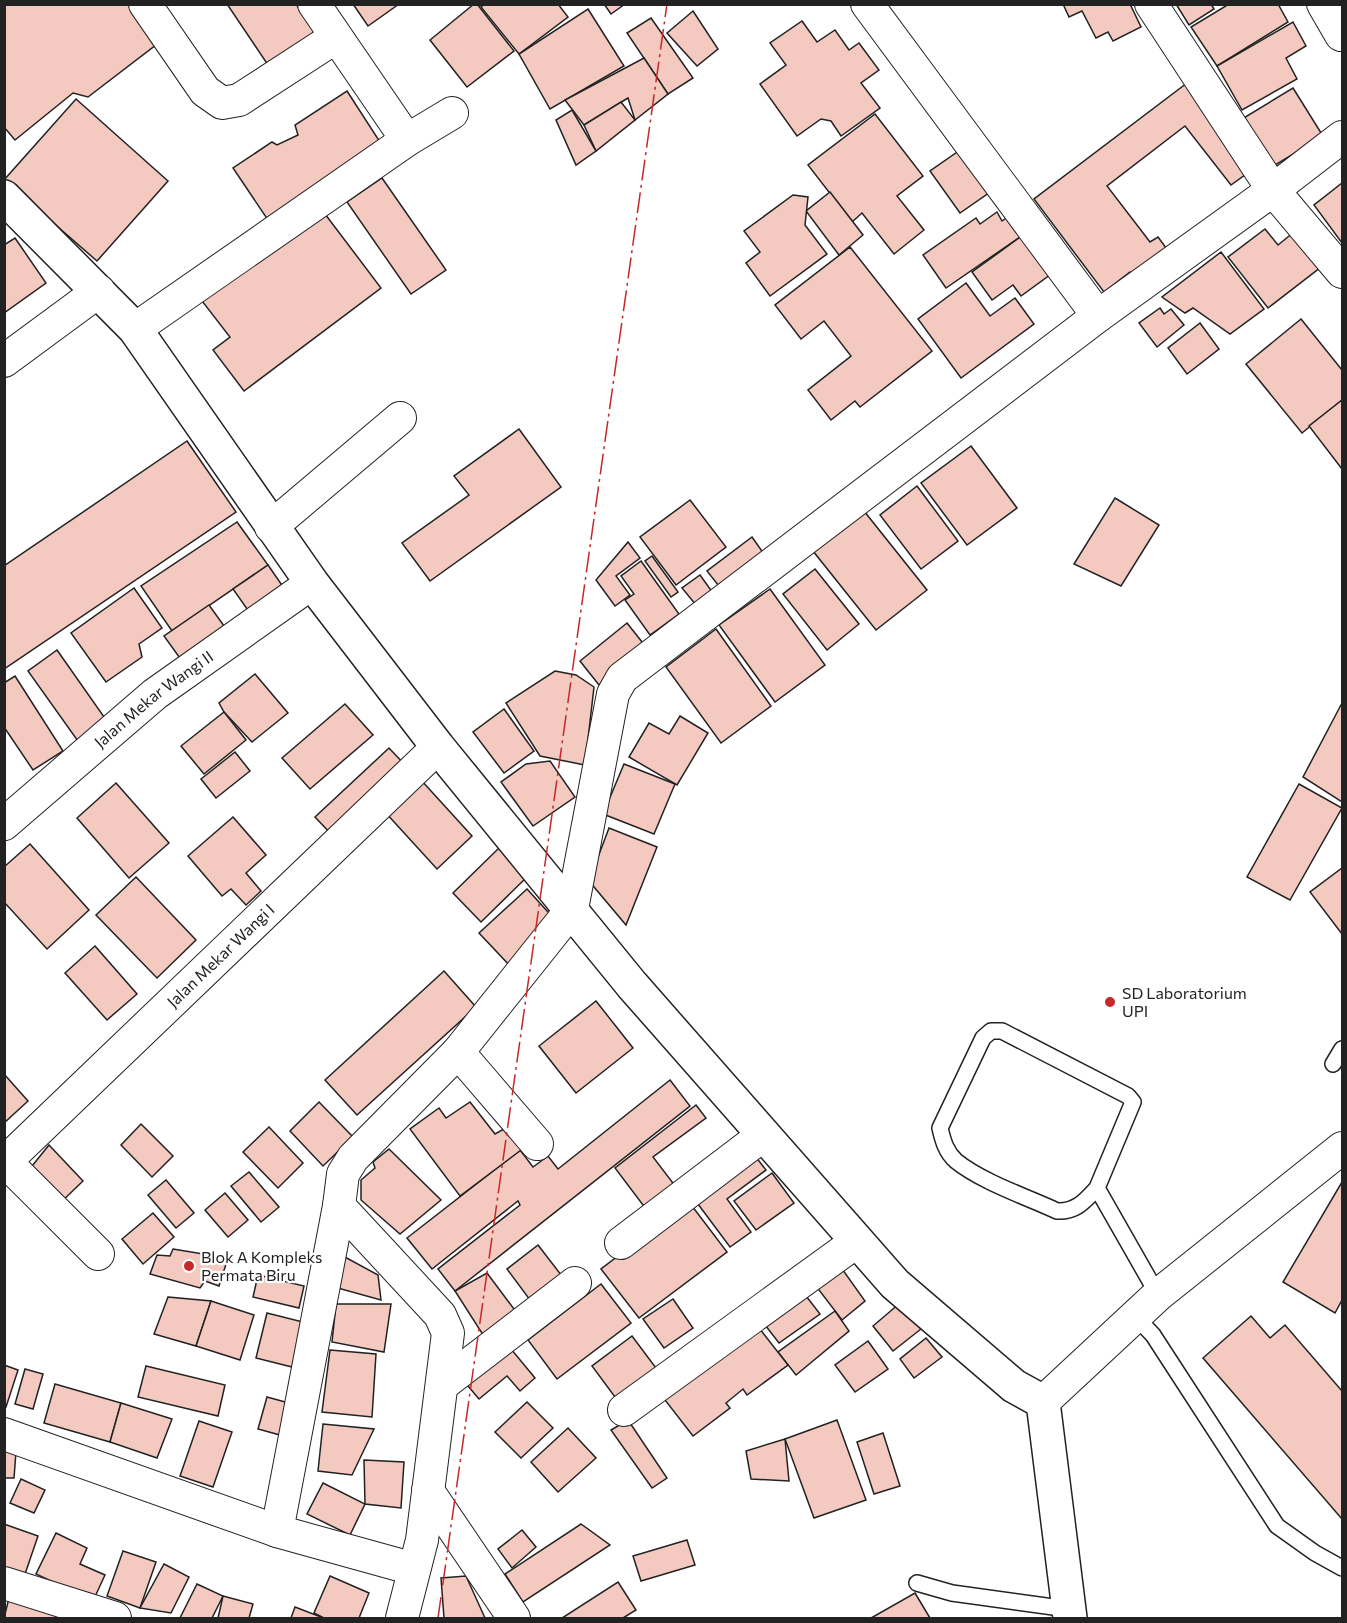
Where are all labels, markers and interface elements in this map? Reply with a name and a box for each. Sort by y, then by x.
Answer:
street label: Jalan Mekar Wangi II [90,646,216,751]
street label: Jalan Mekar Wangi I [163,899,278,1011]
place label: SD Laboratorium UPI [1122,983,1247,1020]
marker: SD Laboratorium UPI [1103,995,1117,1009]
place label: Blok A Kompleks Permata Biru [201,1247,322,1284]
marker: Blok A Kompleks Permata Biru [182,1259,196,1273]

